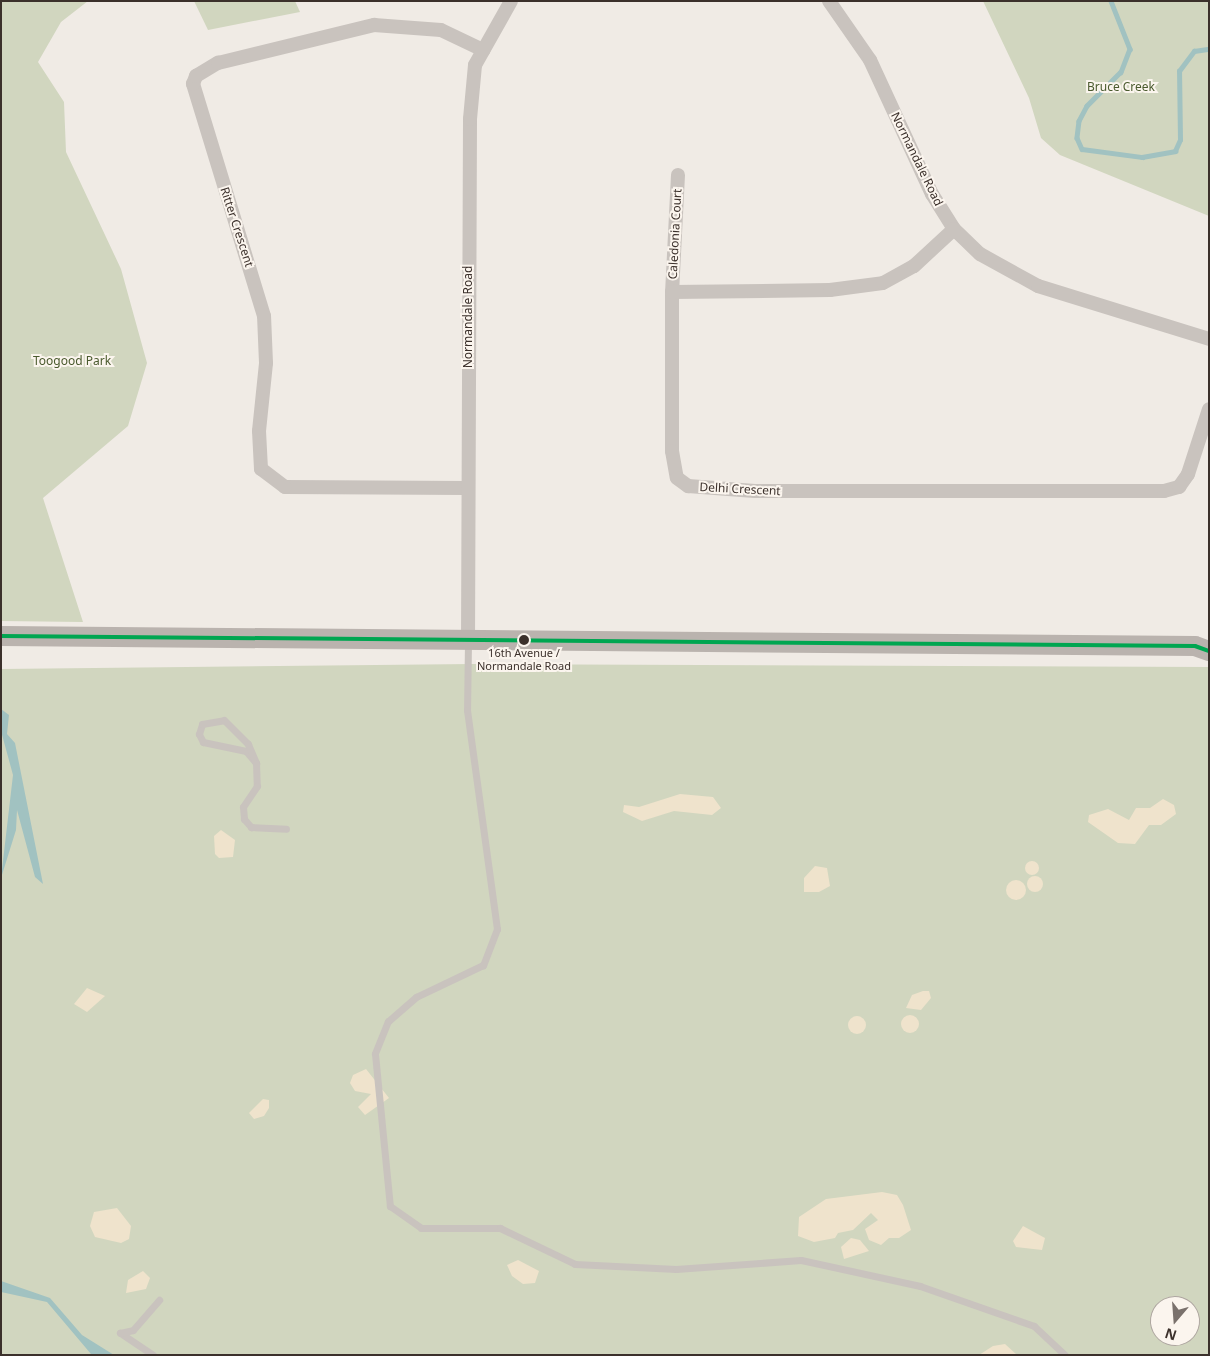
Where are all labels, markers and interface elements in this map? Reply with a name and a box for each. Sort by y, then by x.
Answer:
park label: Bruce Creek [1087,80,1155,94]
street label: Normandale Road [888,110,946,208]
street label: Ritter Crescent [217,185,257,269]
street label: Caledonia Court [665,188,685,280]
street label: Normandale Road [461,266,475,368]
park label: Toogood Park [33,354,111,368]
street label: Delhi Crescent [699,480,781,498]
marker: 16th Avenue / Normandale Road [519,635,529,645]
place label: 16th Avenue / Normandale Road [477,647,571,673]
north arrow [1150,1296,1200,1346]
text: N [1162,1324,1179,1346]

